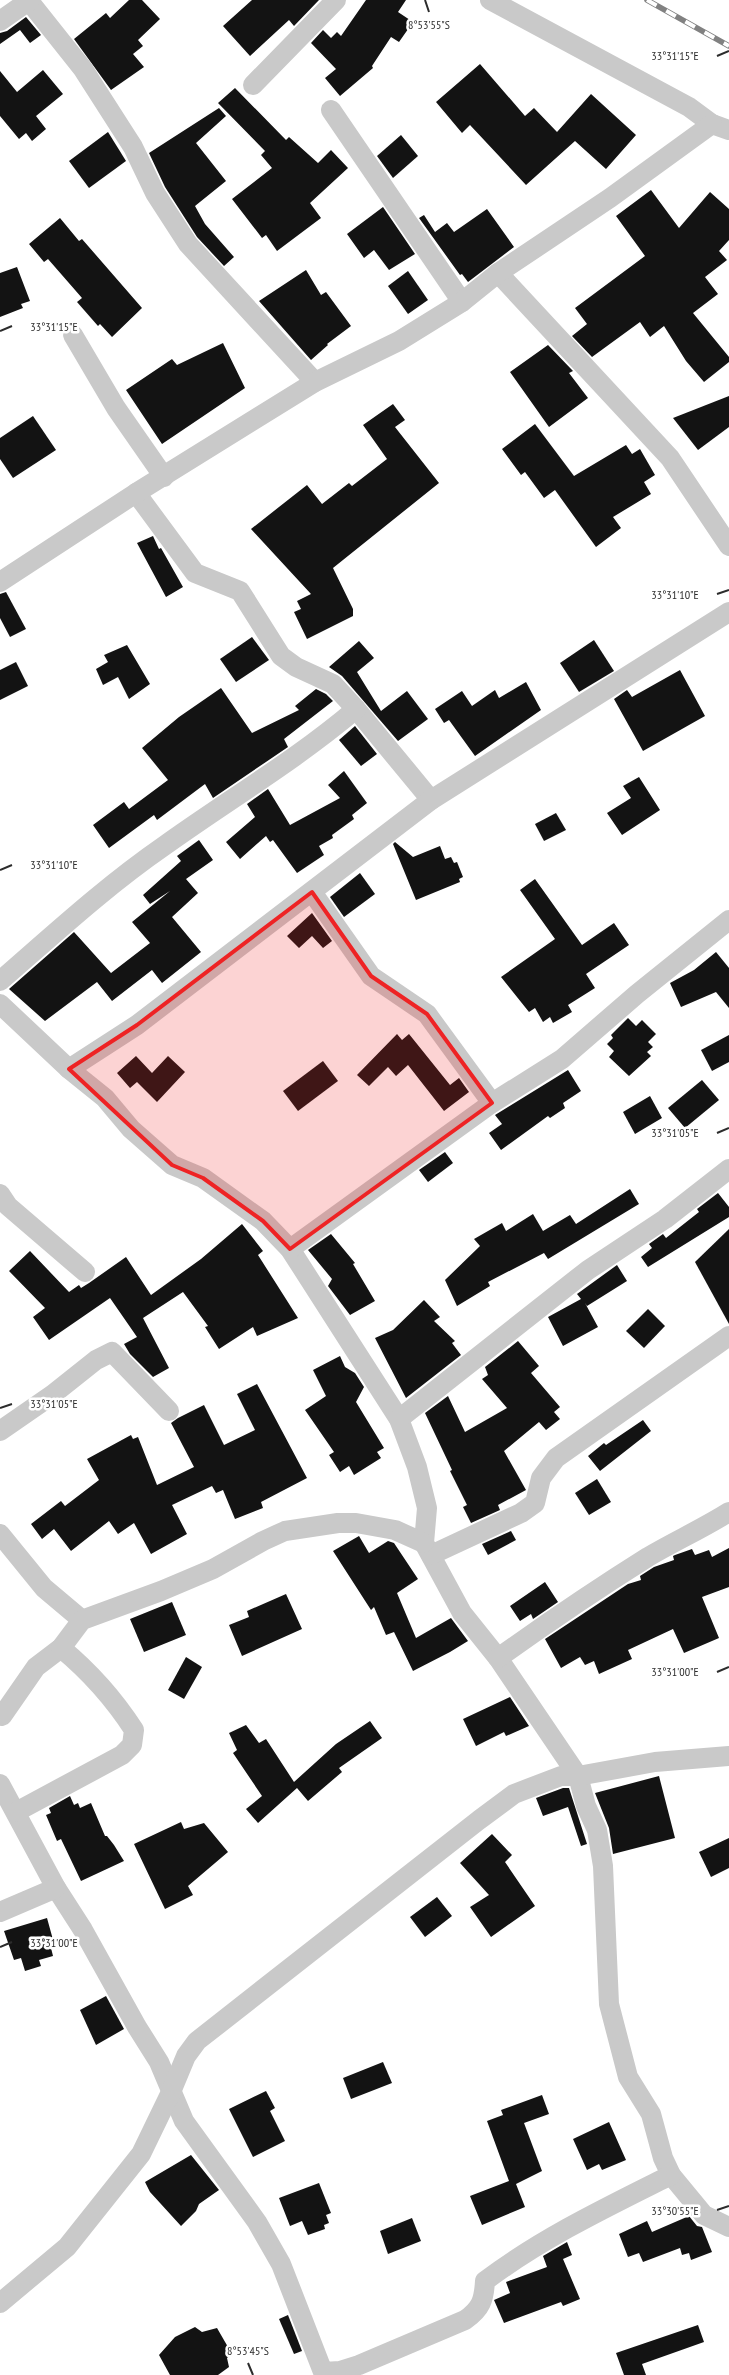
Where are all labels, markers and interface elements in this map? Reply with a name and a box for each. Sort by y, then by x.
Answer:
text: 8°53'55"S [408,17,450,32]
text: 33°31'15"E [651,48,699,63]
text: 33°31'15"E [30,319,78,334]
text: 33°31'10"E [651,587,699,602]
text: 33°31'10"E [30,857,78,872]
text: 33°31'05"E [651,1125,699,1140]
text: 33°31'05"E [30,1396,78,1411]
text: 33°31'00"E [651,1664,699,1679]
text: 33°31'00"E [30,1935,78,1950]
text: 33°30'55"E [651,2203,699,2218]
text: 8°53'45"S [227,2343,269,2358]

